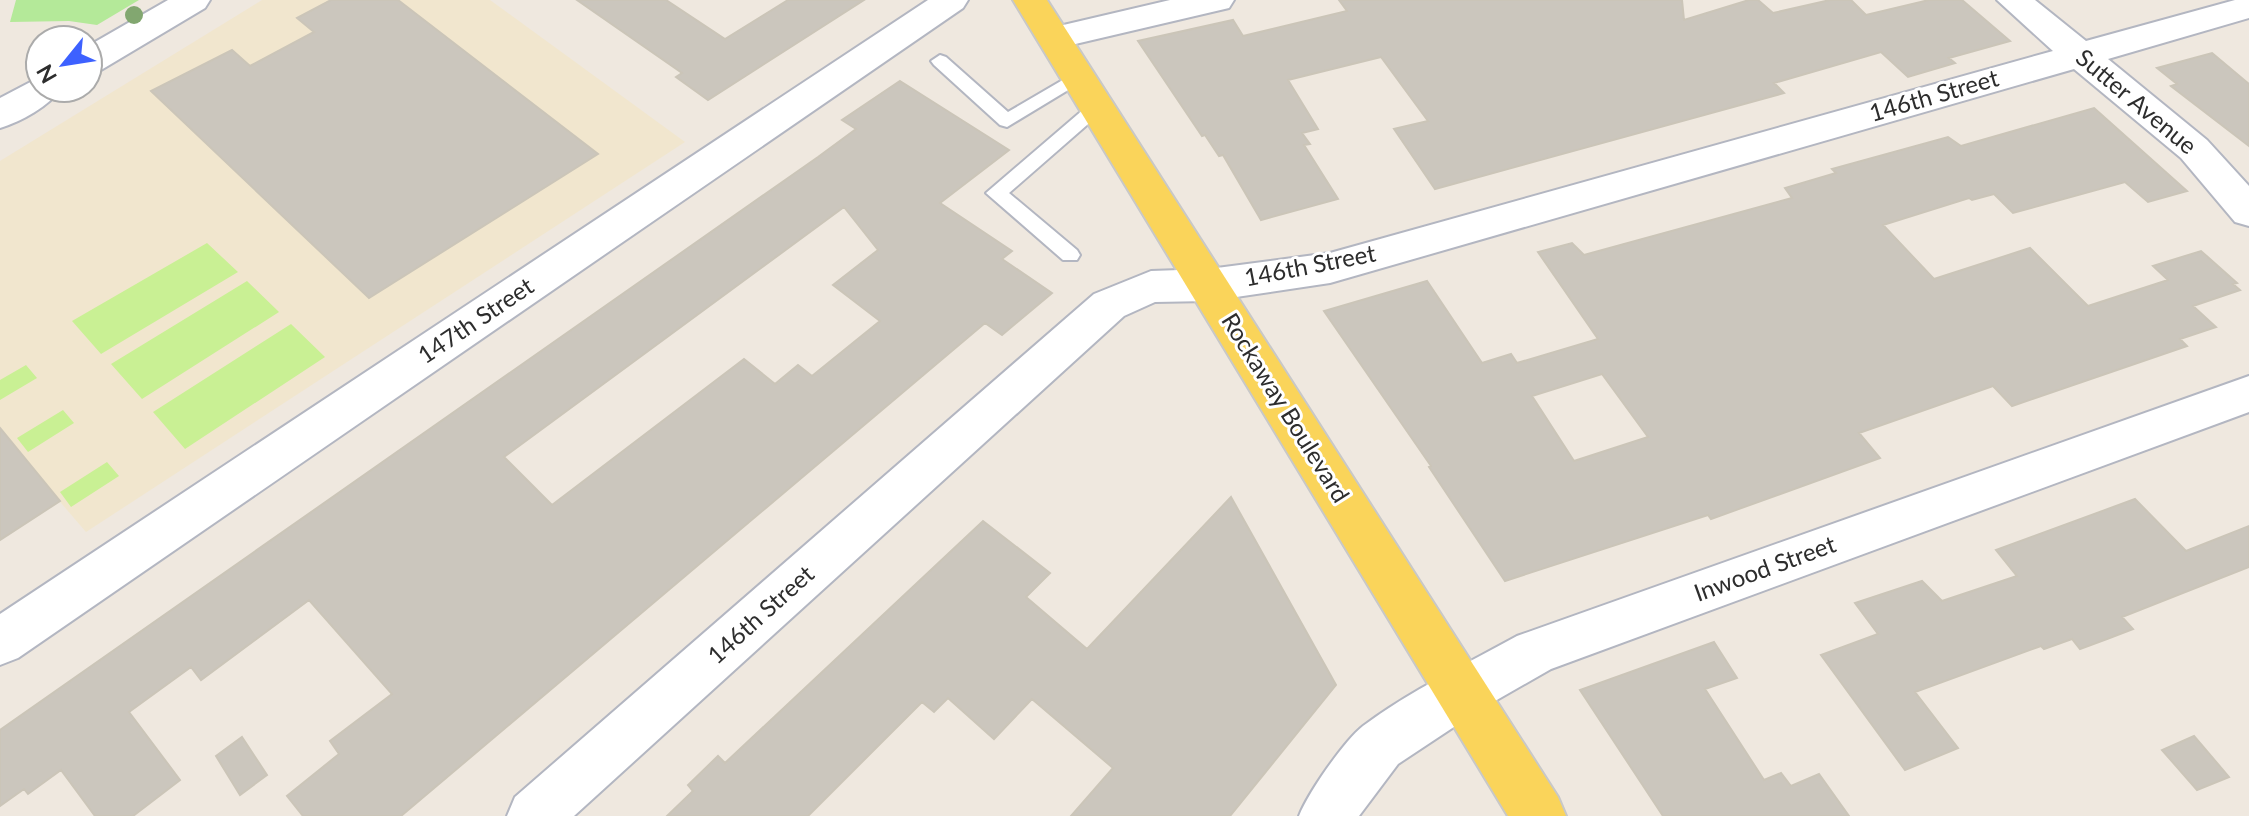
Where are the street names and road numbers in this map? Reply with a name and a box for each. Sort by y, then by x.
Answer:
street label: Sutter Avenue [2071,42,2203,160]
street label: 146th Street [1866,62,2002,127]
street label: 146th Street [1242,238,1378,291]
street label: 147th Street [412,270,539,369]
street label: Rockaway Boulevard [1216,307,1356,507]
street label: Inwood Street [1690,528,1840,607]
street label: 146th Street [701,558,819,669]

